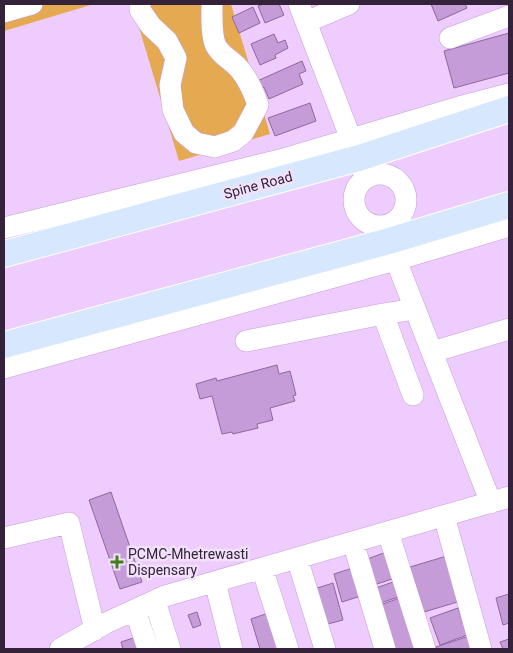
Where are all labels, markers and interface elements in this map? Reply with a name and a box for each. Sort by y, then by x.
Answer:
street label: Spine Road [222,168,294,202]
place label: PCMC-Mhetrewasti Dispensary [128,546,248,578]
marker: PCMC-Mhetrewasti Dispensary [110,555,124,569]

